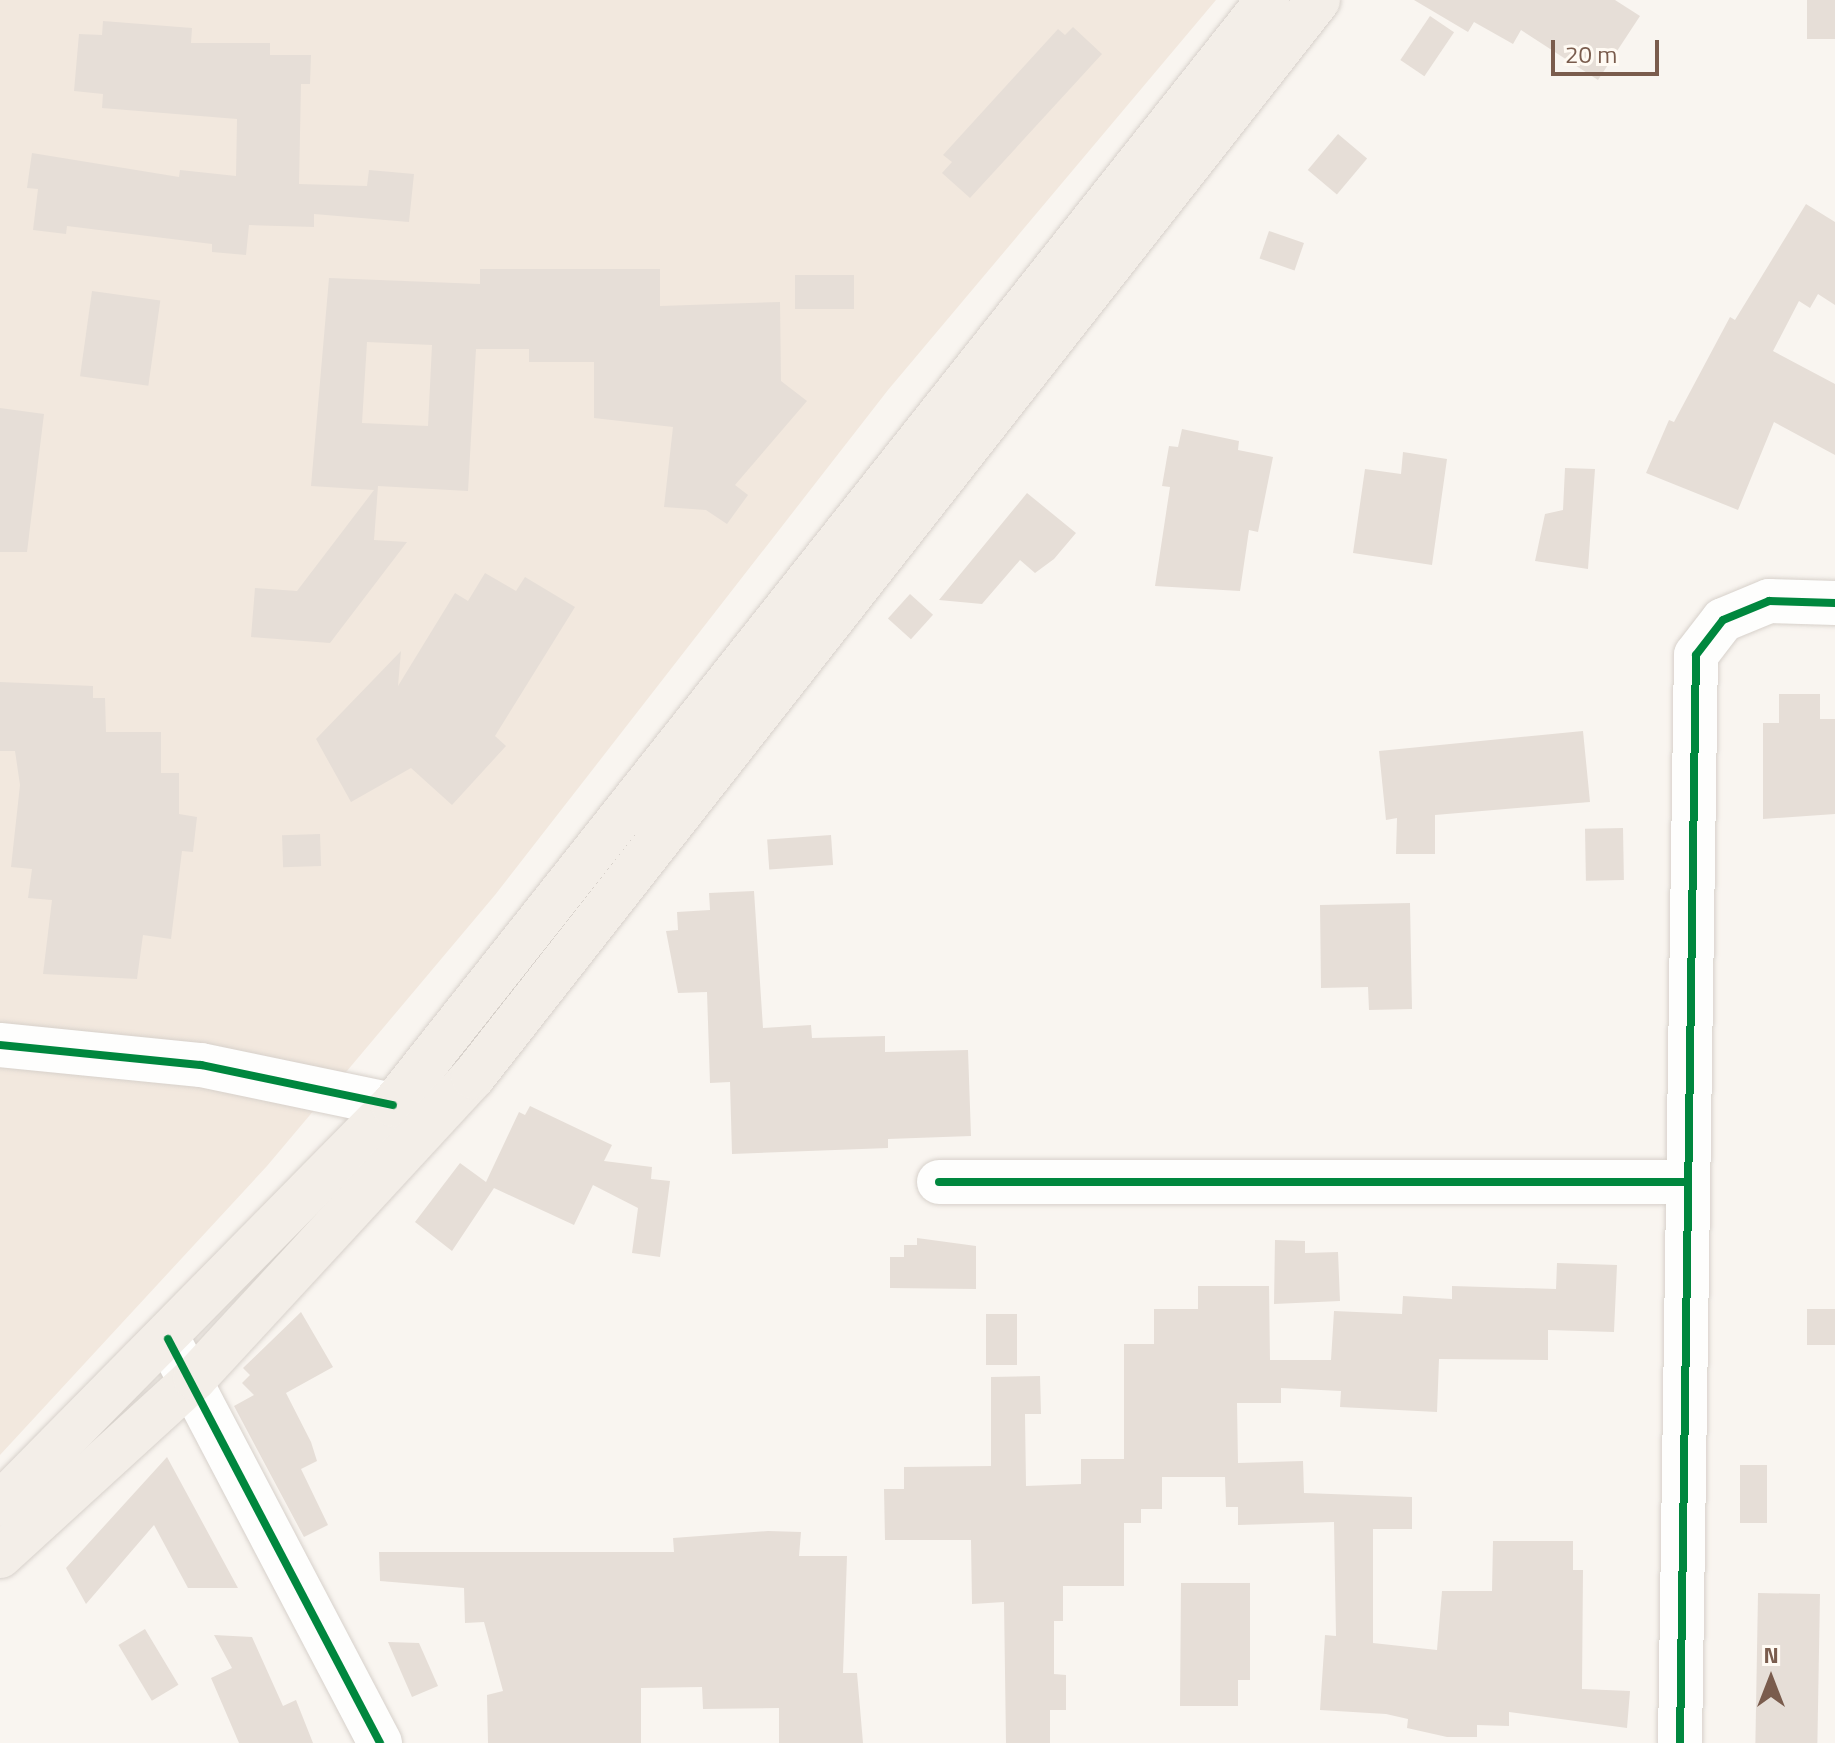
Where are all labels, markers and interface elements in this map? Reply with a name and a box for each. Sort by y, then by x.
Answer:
scale bar [1555,24,1663,74]
text: 20 m [1565,36,1617,72]
text: N [1763,1638,1779,1672]
north arrow [1731,1639,1811,1719]

